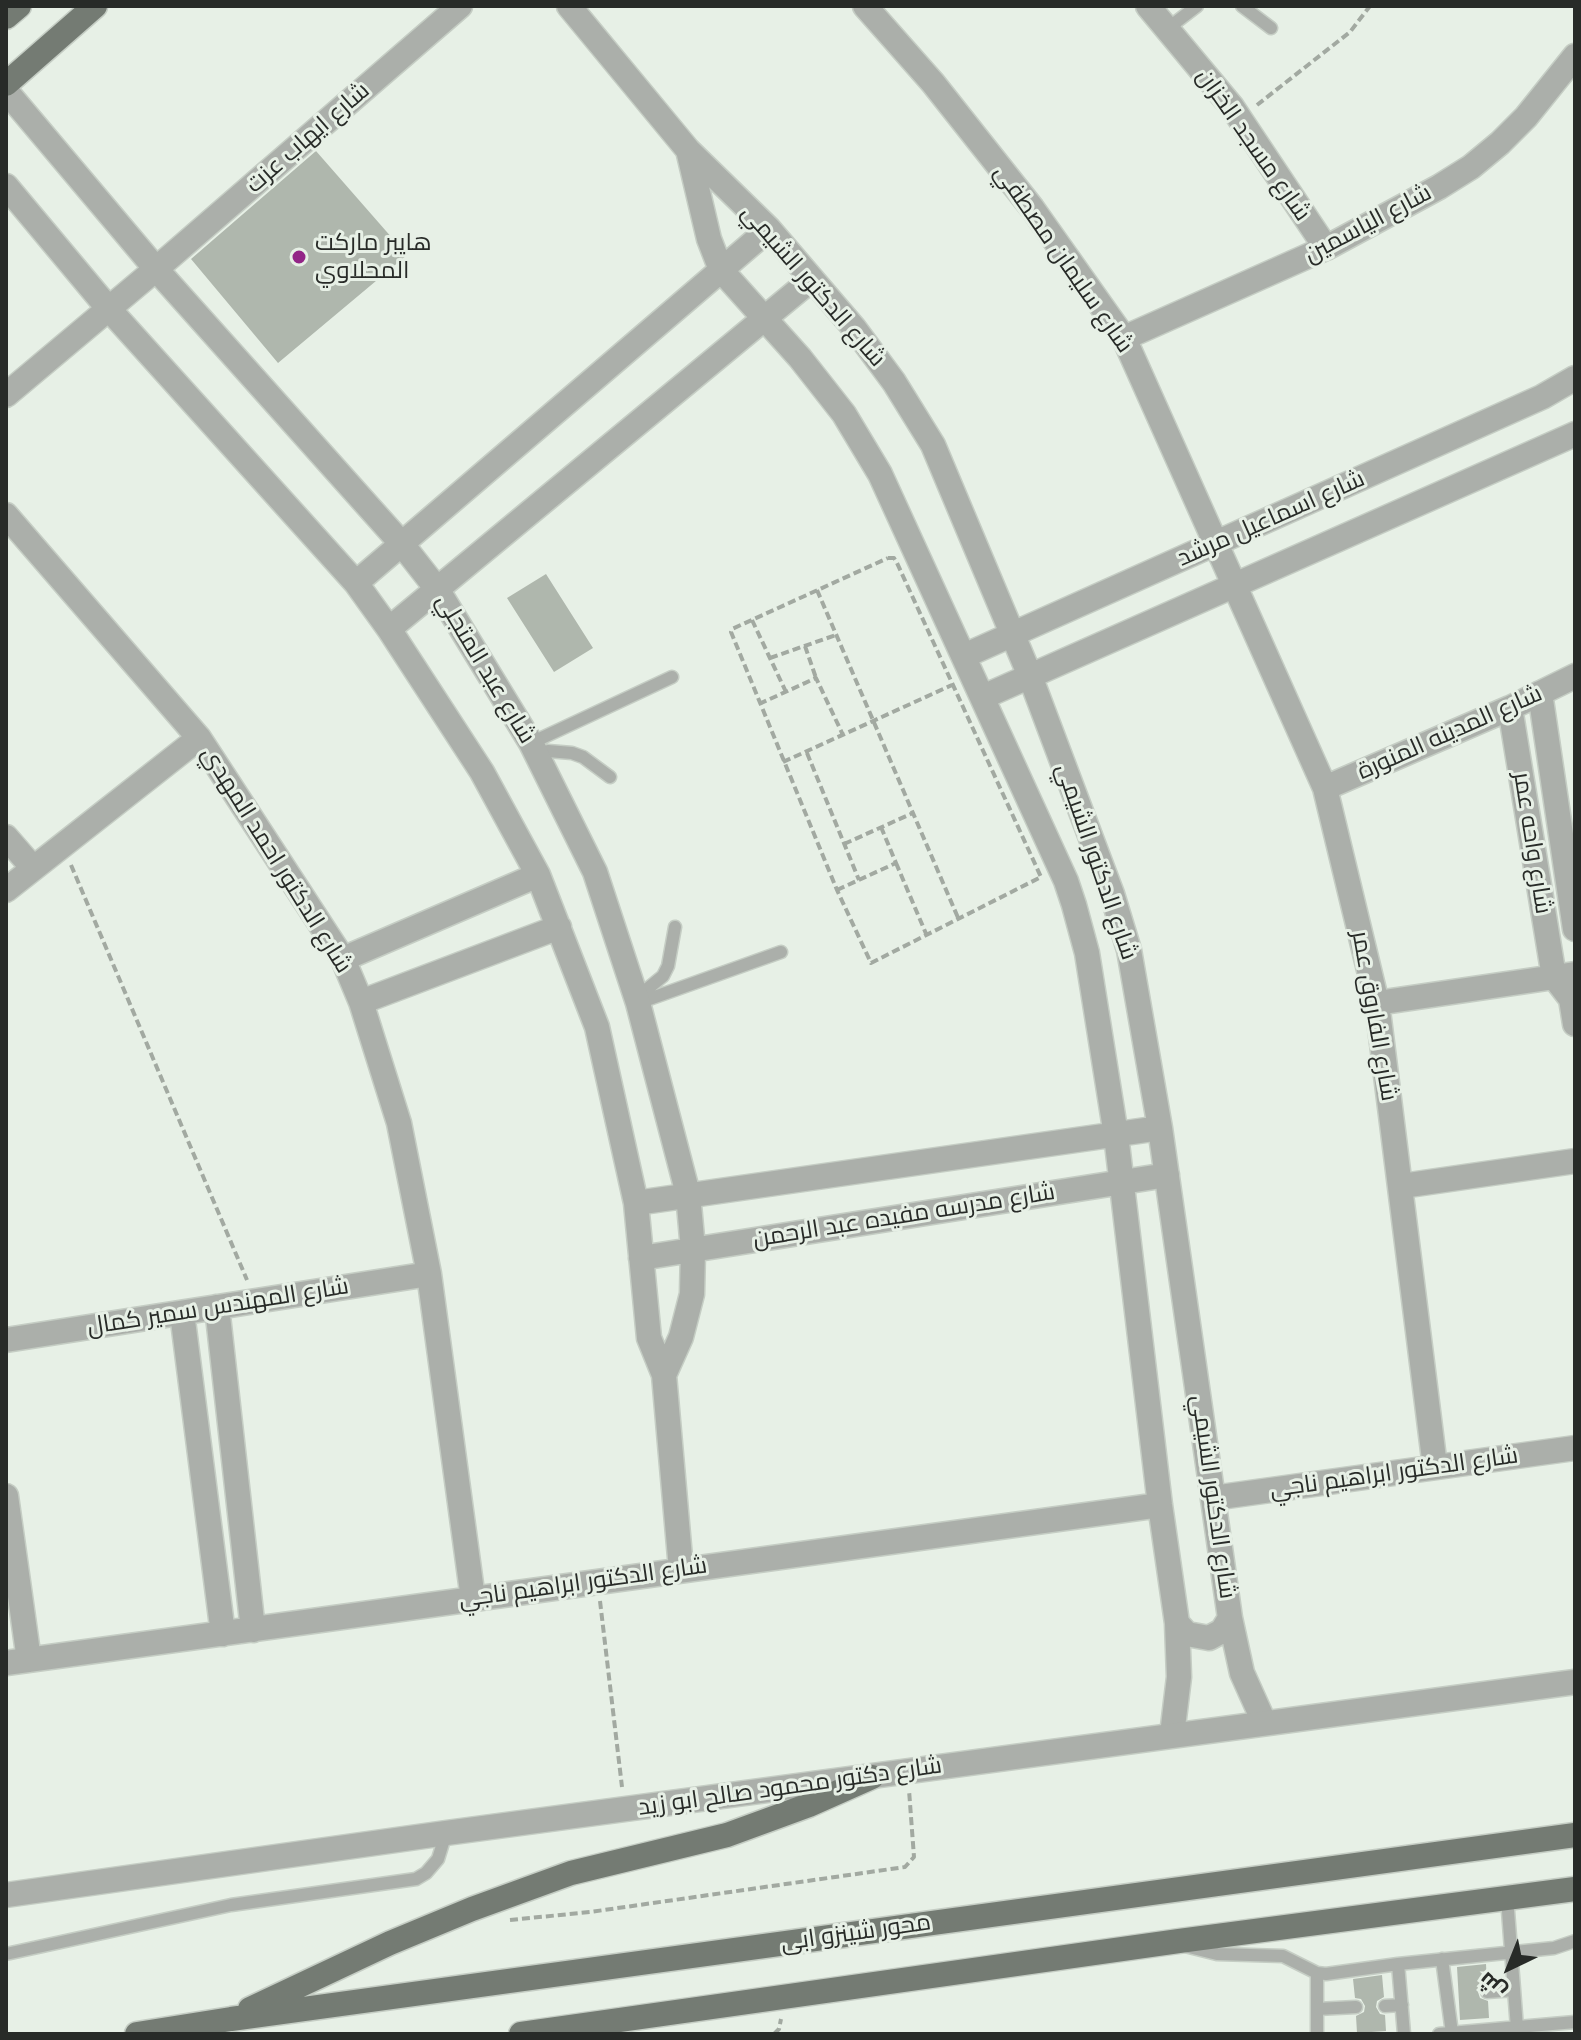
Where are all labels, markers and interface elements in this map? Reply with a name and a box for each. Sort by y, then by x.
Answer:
street label: شارع مسجد الخزان [1190,63,1316,227]
street label: شارع ايهاب عزت [240,77,376,199]
street label: شارع سليمان مصطفي [987,159,1139,359]
street label: شارع الياسمين [1299,178,1437,270]
street label: شارع الدكتور الشيمي [735,199,891,373]
place label: هايبر ماركت المحلاوي [315,229,432,285]
marker: هايبر ماركت المحلاوي [290,248,308,266]
street label: شارع اسماعيل مرشد [1173,465,1369,573]
street label: شارع عبد المتجلي [429,589,541,749]
street label: شارع المدينه المنورة [1353,679,1547,787]
street label: شارع الدكتور احمد المهدي [194,741,358,979]
street label: شارع الدكتور الشيمي [1049,760,1143,964]
street label: شارع واحه عمر [1507,770,1557,916]
street label: شارع الفاروق عمر [1345,929,1403,1103]
street label: شارع مدرسه مفيده عبد الرحمن [751,1178,1057,1254]
street label: شارع المهندس سمير كمال [85,1272,351,1342]
street label: شارع الدكتور الشيمي [1184,1393,1242,1601]
street label: شارع الدكتور ابراهيم ناجي [1268,1441,1520,1505]
street label: شارع الدكتور ابراهيم ناجي [457,1551,709,1615]
street label: شارع دكتور محمود صالح ابو زيد [636,1751,944,1823]
street label: محور شينزو ابى [779,1908,933,1958]
north arrow [1469,1928,1549,2008]
text: ش [1473,1966,1512,2005]

